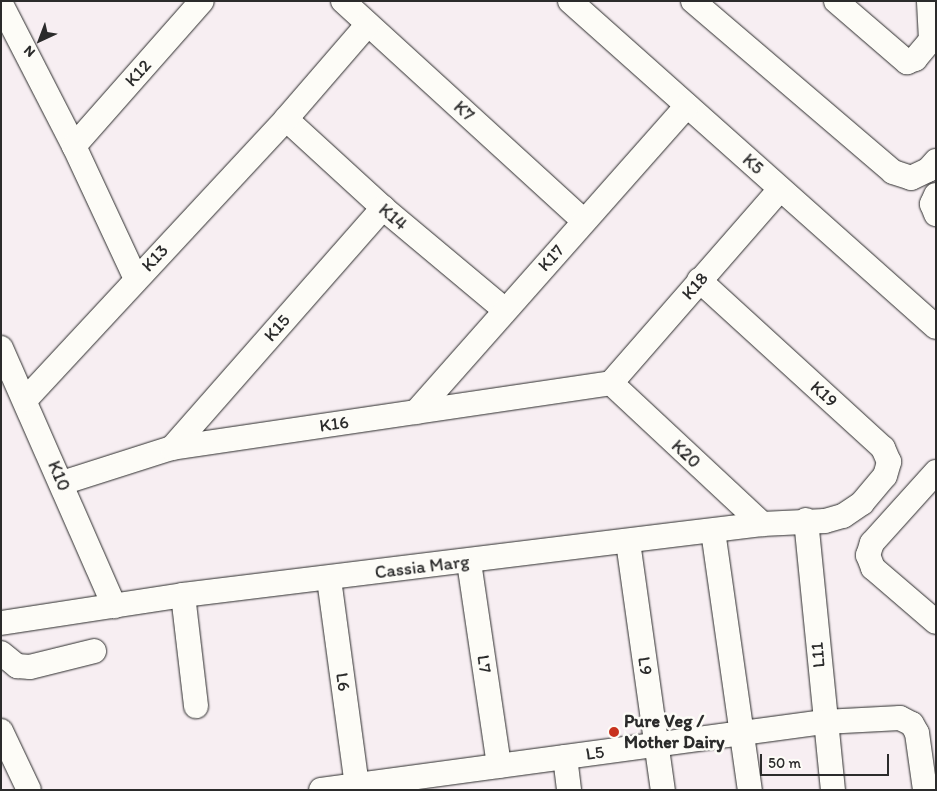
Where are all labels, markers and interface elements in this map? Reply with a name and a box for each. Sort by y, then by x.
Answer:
north arrow [15,15,65,65]
text: N [20,42,39,61]
street label: K12 [120,55,156,91]
street label: K7 [449,96,479,126]
street label: K5 [738,149,768,179]
street label: K14 [374,199,412,235]
street label: K13 [137,240,173,276]
street label: K17 [533,240,569,276]
street label: K18 [677,268,713,304]
street label: K15 [259,310,295,346]
street label: K19 [806,376,842,412]
street label: K16 [318,411,350,437]
street label: K20 [667,435,705,473]
street label: K10 [43,458,75,494]
street label: Cassia Marg [374,551,470,583]
street label: L11 [806,641,830,669]
street label: L7 [472,654,496,674]
street label: L9 [633,655,657,677]
street label: L6 [331,671,355,693]
place label: Pure Veg / Mother Dairy [624,711,724,754]
marker: Pure Veg / Mother Dairy [608,726,620,738]
street label: L5 [584,741,606,765]
scale bar [762,744,891,776]
text: 50 m [768,754,801,772]

